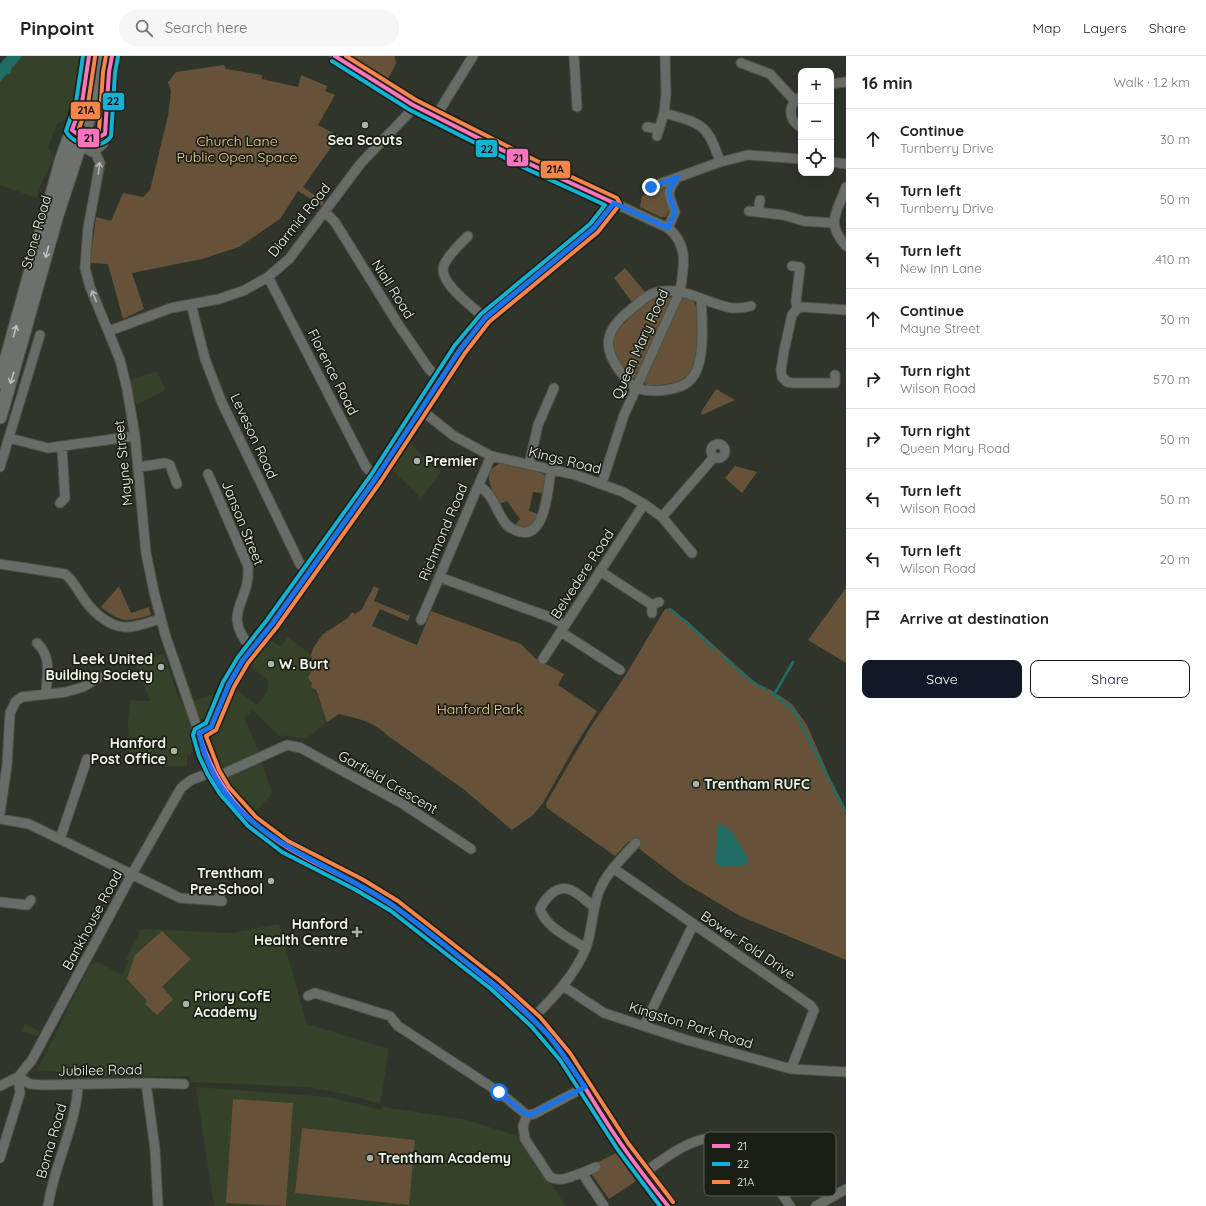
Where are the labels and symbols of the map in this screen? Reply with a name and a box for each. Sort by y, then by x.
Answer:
line badge: 22 [102,92,125,111]
text: 22 [107,94,119,108]
line badge: 21A [70,101,101,120]
text: 21A [77,103,95,117]
marker: Sea Scouts [360,120,370,130]
line badge: 21 [77,128,100,148]
text: 21 [84,131,94,145]
place label: Sea Scouts [328,131,403,149]
park label: Church Lane Public Open Space [176,132,298,166]
line badge: 22 [475,139,498,158]
text: 22 [481,142,493,156]
line badge: 21 [506,148,529,167]
text: 21 [513,151,523,165]
line badge: 21A [540,160,571,179]
one-way arrow [95,162,103,175]
text: 21A [546,162,564,176]
route end [642,178,660,196]
street label: Diarmid Road [264,179,334,261]
street label: Stone Road [17,193,55,271]
one-way arrow [43,246,50,259]
street label: Niall Road [368,256,418,322]
street label: Queen Mary Road [608,286,672,402]
one-way arrow [89,290,97,302]
one-way arrow [12,325,19,338]
street label: Florence Road [304,326,362,418]
one-way arrow [8,371,15,384]
street label: Leveson Road [226,390,282,482]
street label: Mayne Street [110,419,136,507]
street label: Kings Road [527,442,603,478]
place label: Premier [425,452,478,470]
marker: Premier [412,456,422,466]
street label: Janson Street [218,478,268,568]
street label: Richmond Road [414,481,472,583]
street label: Belvedere Road [546,526,618,622]
place label: Leek United Building Society [45,650,153,684]
place label: W. Burt [279,655,329,673]
marker: W. Burt [266,659,276,669]
marker: Leek United Building Society [156,662,166,672]
park label: Hanford Park [437,700,523,718]
place label: Hanford Post Office [91,734,166,768]
marker: Hanford Post Office [169,746,179,756]
street label: Garfield Crescent [335,746,441,818]
place label: Trentham RUFC [704,775,810,793]
marker: Trentham RUFC [691,779,701,789]
place label: Trentham Pre-School [190,864,263,898]
street label: Bankhouse Road [58,867,126,973]
marker: Trentham Pre-School [266,876,276,886]
street label: Bower Fold Drive [697,907,799,983]
place label: Hanford Health Centre [254,915,348,949]
marker: Hanford Health Centre [351,926,363,938]
place label: Priory CofE Academy [194,987,270,1021]
street label: Kingston Park Road [627,998,755,1052]
marker: Priory CofE Academy [181,999,191,1009]
street label: Jubilee Road [57,1060,143,1080]
route start [490,1083,508,1101]
street label: Boma Road [32,1101,70,1181]
legend [704,1132,836,1196]
text: 21 [737,1139,747,1153]
place label: Trentham Academy [378,1149,511,1167]
marker: Trentham Academy [365,1153,375,1163]
text: 22 [737,1157,749,1171]
text: 21A [737,1175,754,1189]

